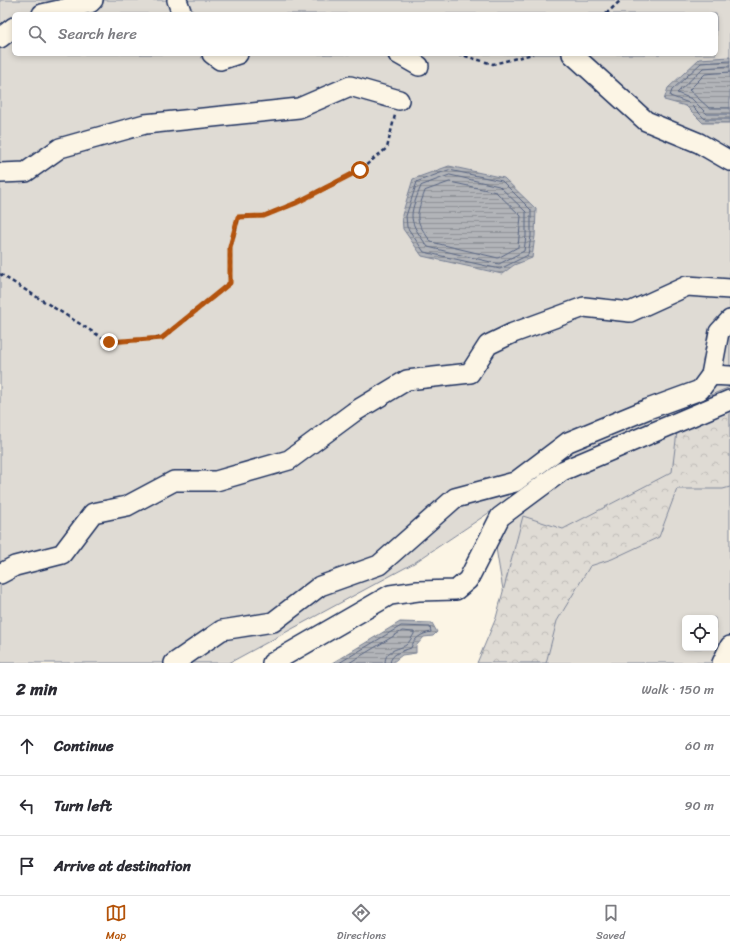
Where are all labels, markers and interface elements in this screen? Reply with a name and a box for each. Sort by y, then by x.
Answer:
search box [12,12,718,56]
text: Search here [58,21,137,47]
icon: search [26,23,48,45]
route start [351,161,369,179]
route end [100,333,118,351]
map controls [682,615,718,651]
button: locate [682,615,718,651]
text: 2 min [16,674,57,704]
text: Walk · 150 m [641,678,714,701]
text: Continue [54,733,114,759]
text: 60 m [685,734,714,757]
icon: ahead [16,735,38,757]
text: Turn left [54,793,112,819]
text: 90 m [684,794,714,817]
icon: left [16,795,38,817]
text: Arrive at destination [54,853,191,879]
icon: arrive [16,855,38,877]
tab: Map [105,902,127,945]
tab: Directions [337,902,386,945]
tab: Saved [596,902,625,945]

